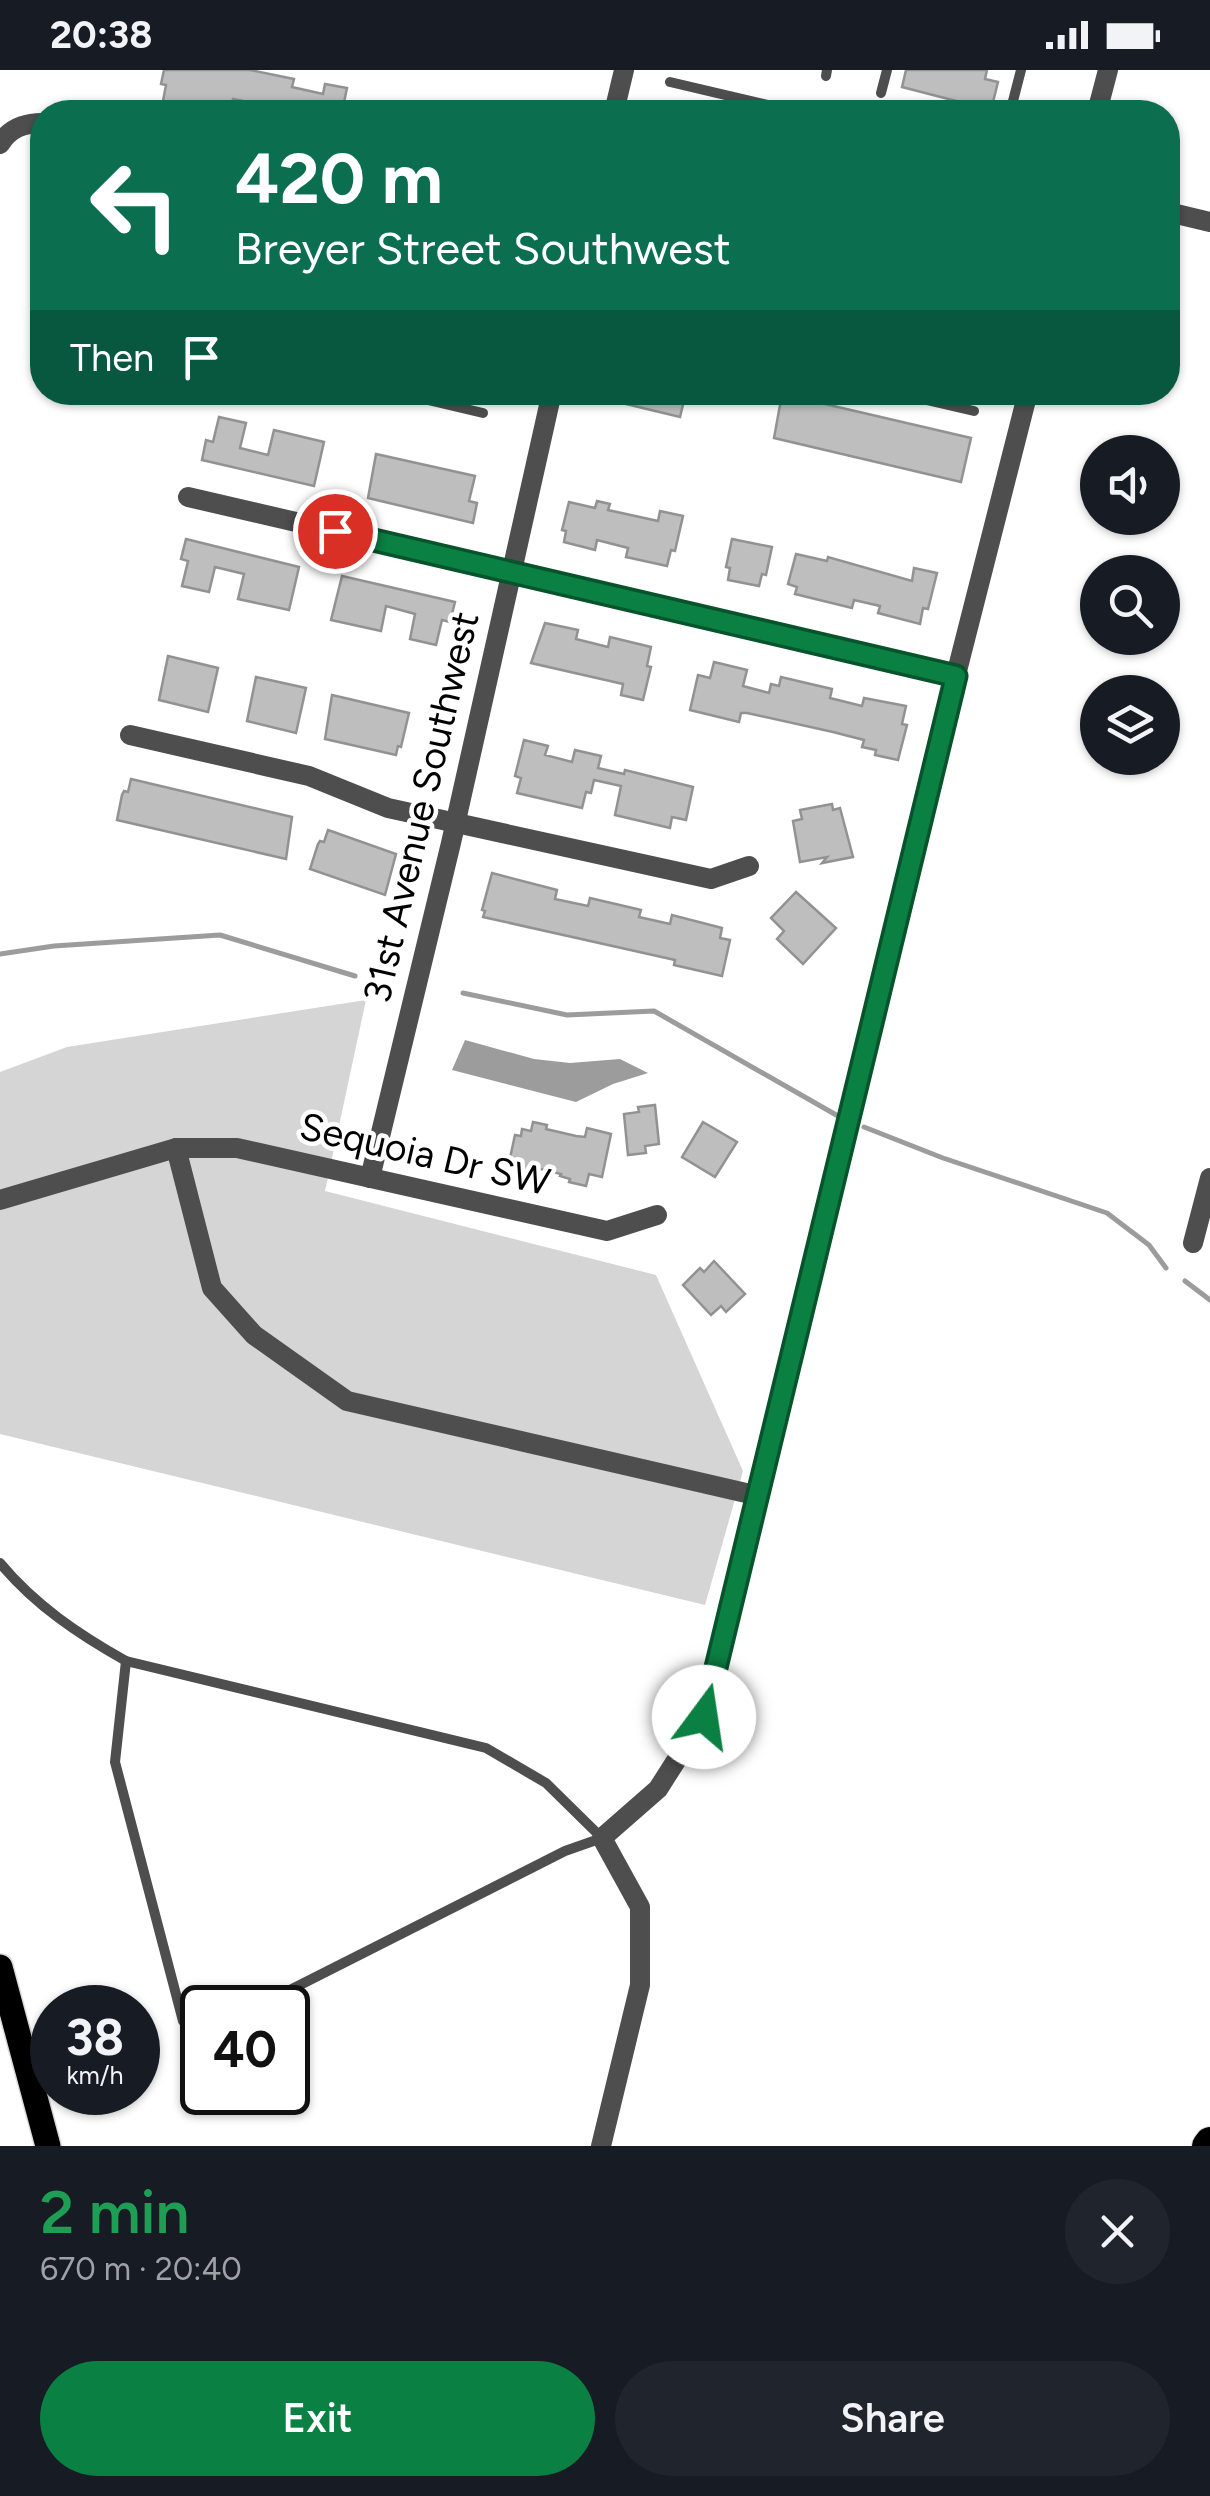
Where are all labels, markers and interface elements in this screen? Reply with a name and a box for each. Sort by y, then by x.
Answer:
text: 20:38 [50,12,152,58]
text: 420 m [235,136,443,221]
icon: left [70,140,200,270]
text: Breyer Street Southwest [235,221,731,275]
icon: arrive [174,330,229,385]
text: Then [70,335,154,381]
map controls [1080,435,1180,775]
button: sound [1080,435,1180,535]
pin [293,489,378,574]
icon: arrive [308,504,363,559]
button: search [1080,555,1180,655]
street label: 31st Avenue Southwest [354,607,488,1007]
button: layers [1080,675,1180,775]
street label: Sequoia Dr SW [296,1103,555,1205]
position arrow [652,1665,756,1769]
speed limit sign: 40 [180,1985,310,2115]
text: 38 [66,2007,124,2068]
text: km/h [66,2060,124,2090]
text: 2 min [40,2176,189,2248]
button: close [1065,2179,1170,2284]
text: 670 m · 20:40 [40,2250,242,2288]
button: Exit [40,2361,595,2476]
button: Share [615,2361,1170,2476]

